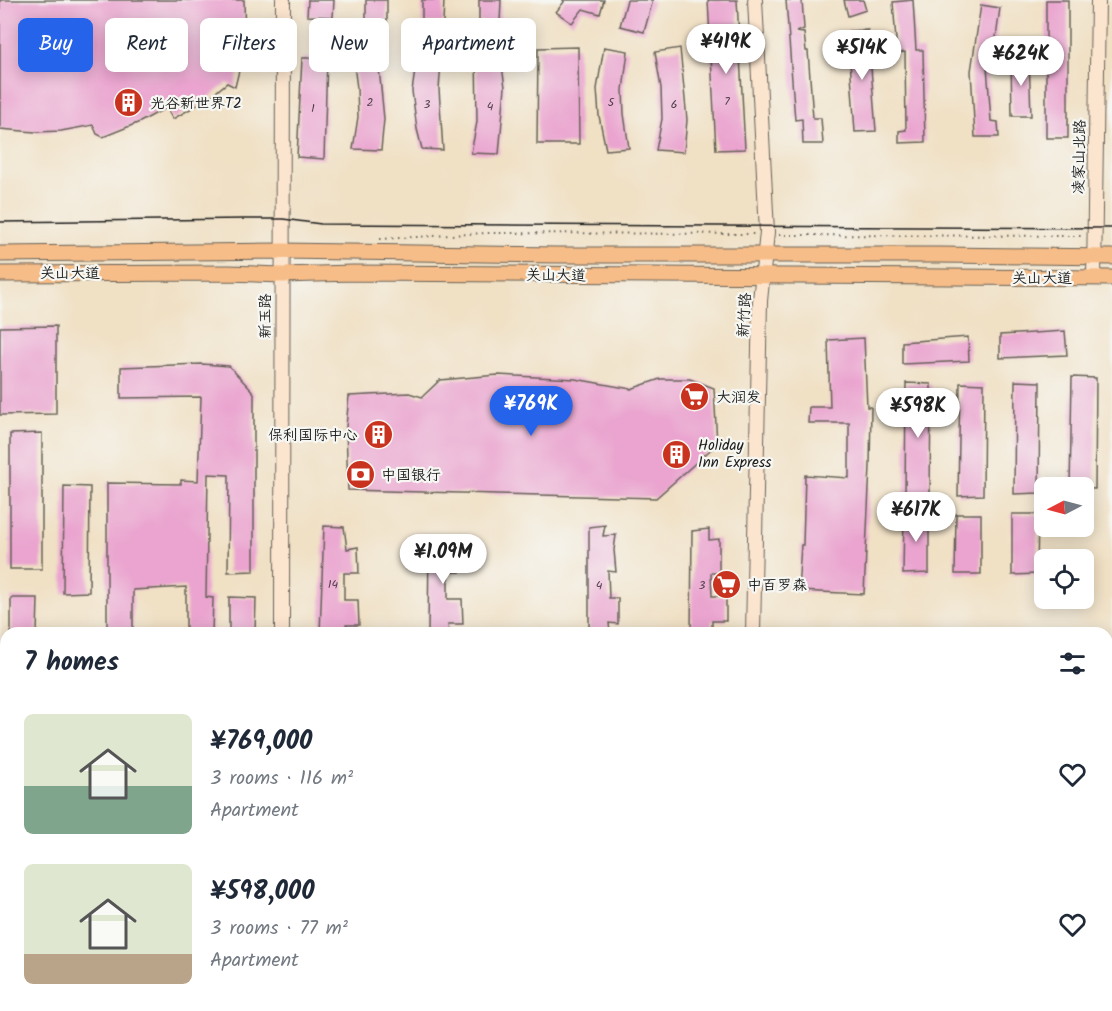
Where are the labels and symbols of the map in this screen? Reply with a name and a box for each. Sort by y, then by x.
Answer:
pin: ¥419K [684,24,768,75]
pin: ¥514K [820,30,904,81]
pin: ¥624K [979,36,1063,87]
building icon: 光谷新世界T2 [113,87,145,119]
place label: 光谷新世界T2 [150,92,242,116]
house number: 7 [724,92,730,111]
house number: 2 [367,93,374,112]
house number: 5 [608,93,616,112]
house number: 3 [424,95,431,114]
house number: 6 [671,95,677,114]
house number: 4 [487,97,494,116]
house number: 1 [311,99,315,118]
street label: 凌家山北路 [1067,119,1093,195]
street label: 关山大道 [40,262,100,286]
street label: 关山大道 [526,263,586,289]
street label: 关山大道 [1012,267,1072,291]
street label: 新竹路 [732,292,758,338]
street label: 新玉路 [254,293,278,339]
supermarket icon: 大润发 [679,381,711,413]
pin: ¥769K [489,386,573,437]
place label: 大润发 [716,386,761,410]
pin: ¥598K [876,388,960,439]
building icon: 保利国际中心 [363,419,395,451]
place label: 保利国际中心 [268,424,358,448]
place label: Holiday Inn Express [698,434,772,475]
building icon: Holiday Inn Express [661,438,693,470]
bank icon: 中国银行 [344,459,376,491]
place label: 中国银行 [381,464,441,488]
north arrow [1034,477,1094,537]
pin: ¥617K [874,492,958,543]
pin: ¥1.09M [394,534,492,585]
supermarket icon: 中百罗森 [710,569,742,601]
place label: 中百罗森 [747,574,807,598]
house number: 14 [328,575,339,594]
house number: 4 [596,576,603,595]
house number: 3 [699,576,706,595]

